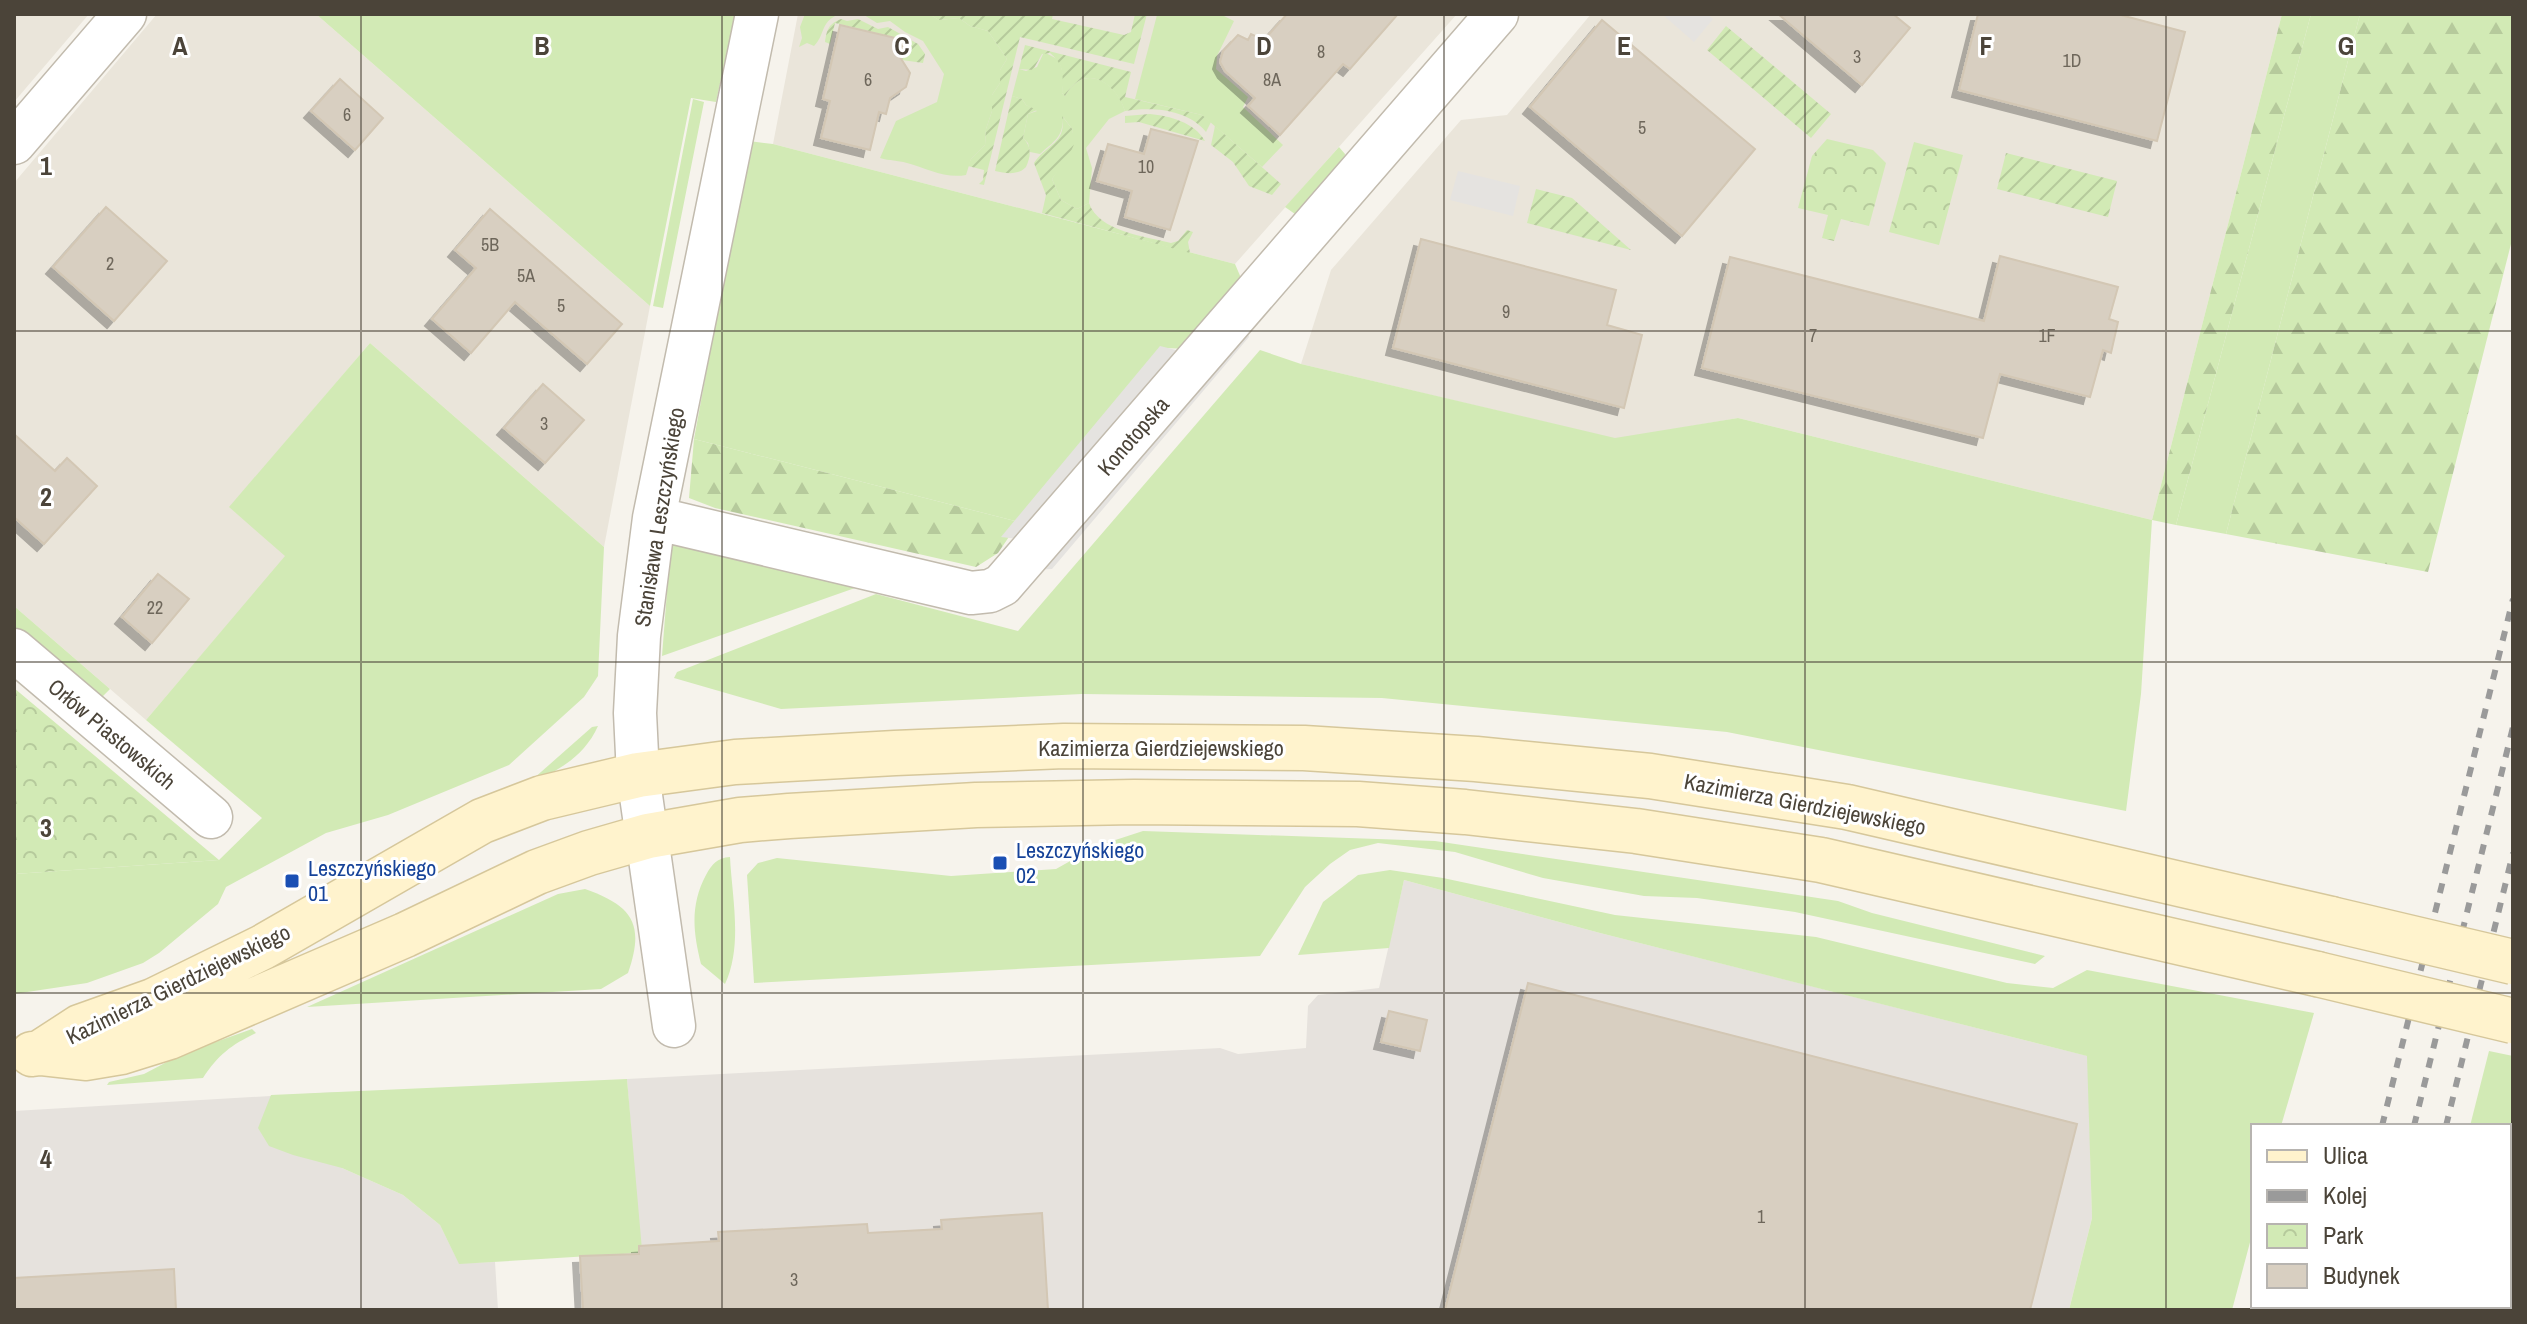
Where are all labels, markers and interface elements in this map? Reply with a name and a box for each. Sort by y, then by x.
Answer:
text: A [172,28,188,63]
text: B [534,28,550,63]
text: C [894,28,910,63]
text: D [1256,28,1272,63]
text: E [1617,28,1631,63]
text: F [1979,28,1993,63]
text: G [2338,28,2354,63]
house number: 8 [1317,39,1325,64]
house number: 3 [1853,44,1861,69]
house number: 1D [2063,48,2081,73]
house number: 6 [864,67,872,92]
house number: 8A [1263,67,1281,92]
house number: 6 [343,102,351,127]
house number: 5 [1638,115,1646,140]
text: 1 [40,148,52,183]
house number: 10 [1138,154,1154,179]
house number: 5B [481,232,499,257]
house number: 2 [106,251,114,276]
house number: 5A [517,263,535,288]
house number: 5 [557,293,565,318]
house number: 9 [1502,299,1510,324]
house number: 7 [1809,323,1817,348]
house number: 1F [2038,323,2056,348]
street label: Konotopska [1090,390,1176,482]
street label: Stanisława Leszczyńskiego [627,405,691,629]
house number: 3 [540,411,548,436]
text: 2 [40,479,52,514]
house number: 22 [147,595,163,620]
street label: Orłów Piastowskich [42,672,182,796]
street label: Kazimierza Gierdziejewskiego [1038,733,1284,763]
street label: Kazimierza Gierdziejewskiego [1682,766,1928,842]
text: 3 [40,810,52,845]
place label: Leszczyńskiego 02 [1016,835,1144,890]
place label: Leszczyńskiego 01 [308,853,436,908]
marker: Leszczyńskiego 02 [991,854,1009,872]
marker: Leszczyńskiego 01 [283,872,301,890]
street label: Kazimierza Gierdziejewskiego [61,917,295,1051]
legend [2251,1124,2511,1308]
text: Ulica [2323,1139,2368,1171]
text: 4 [40,1141,52,1176]
text: Kolej [2323,1179,2367,1211]
house number: 1 [1757,1204,1766,1229]
text: Park [2323,1219,2364,1251]
text: Budynek [2323,1259,2400,1291]
house number: 3 [790,1267,798,1292]

